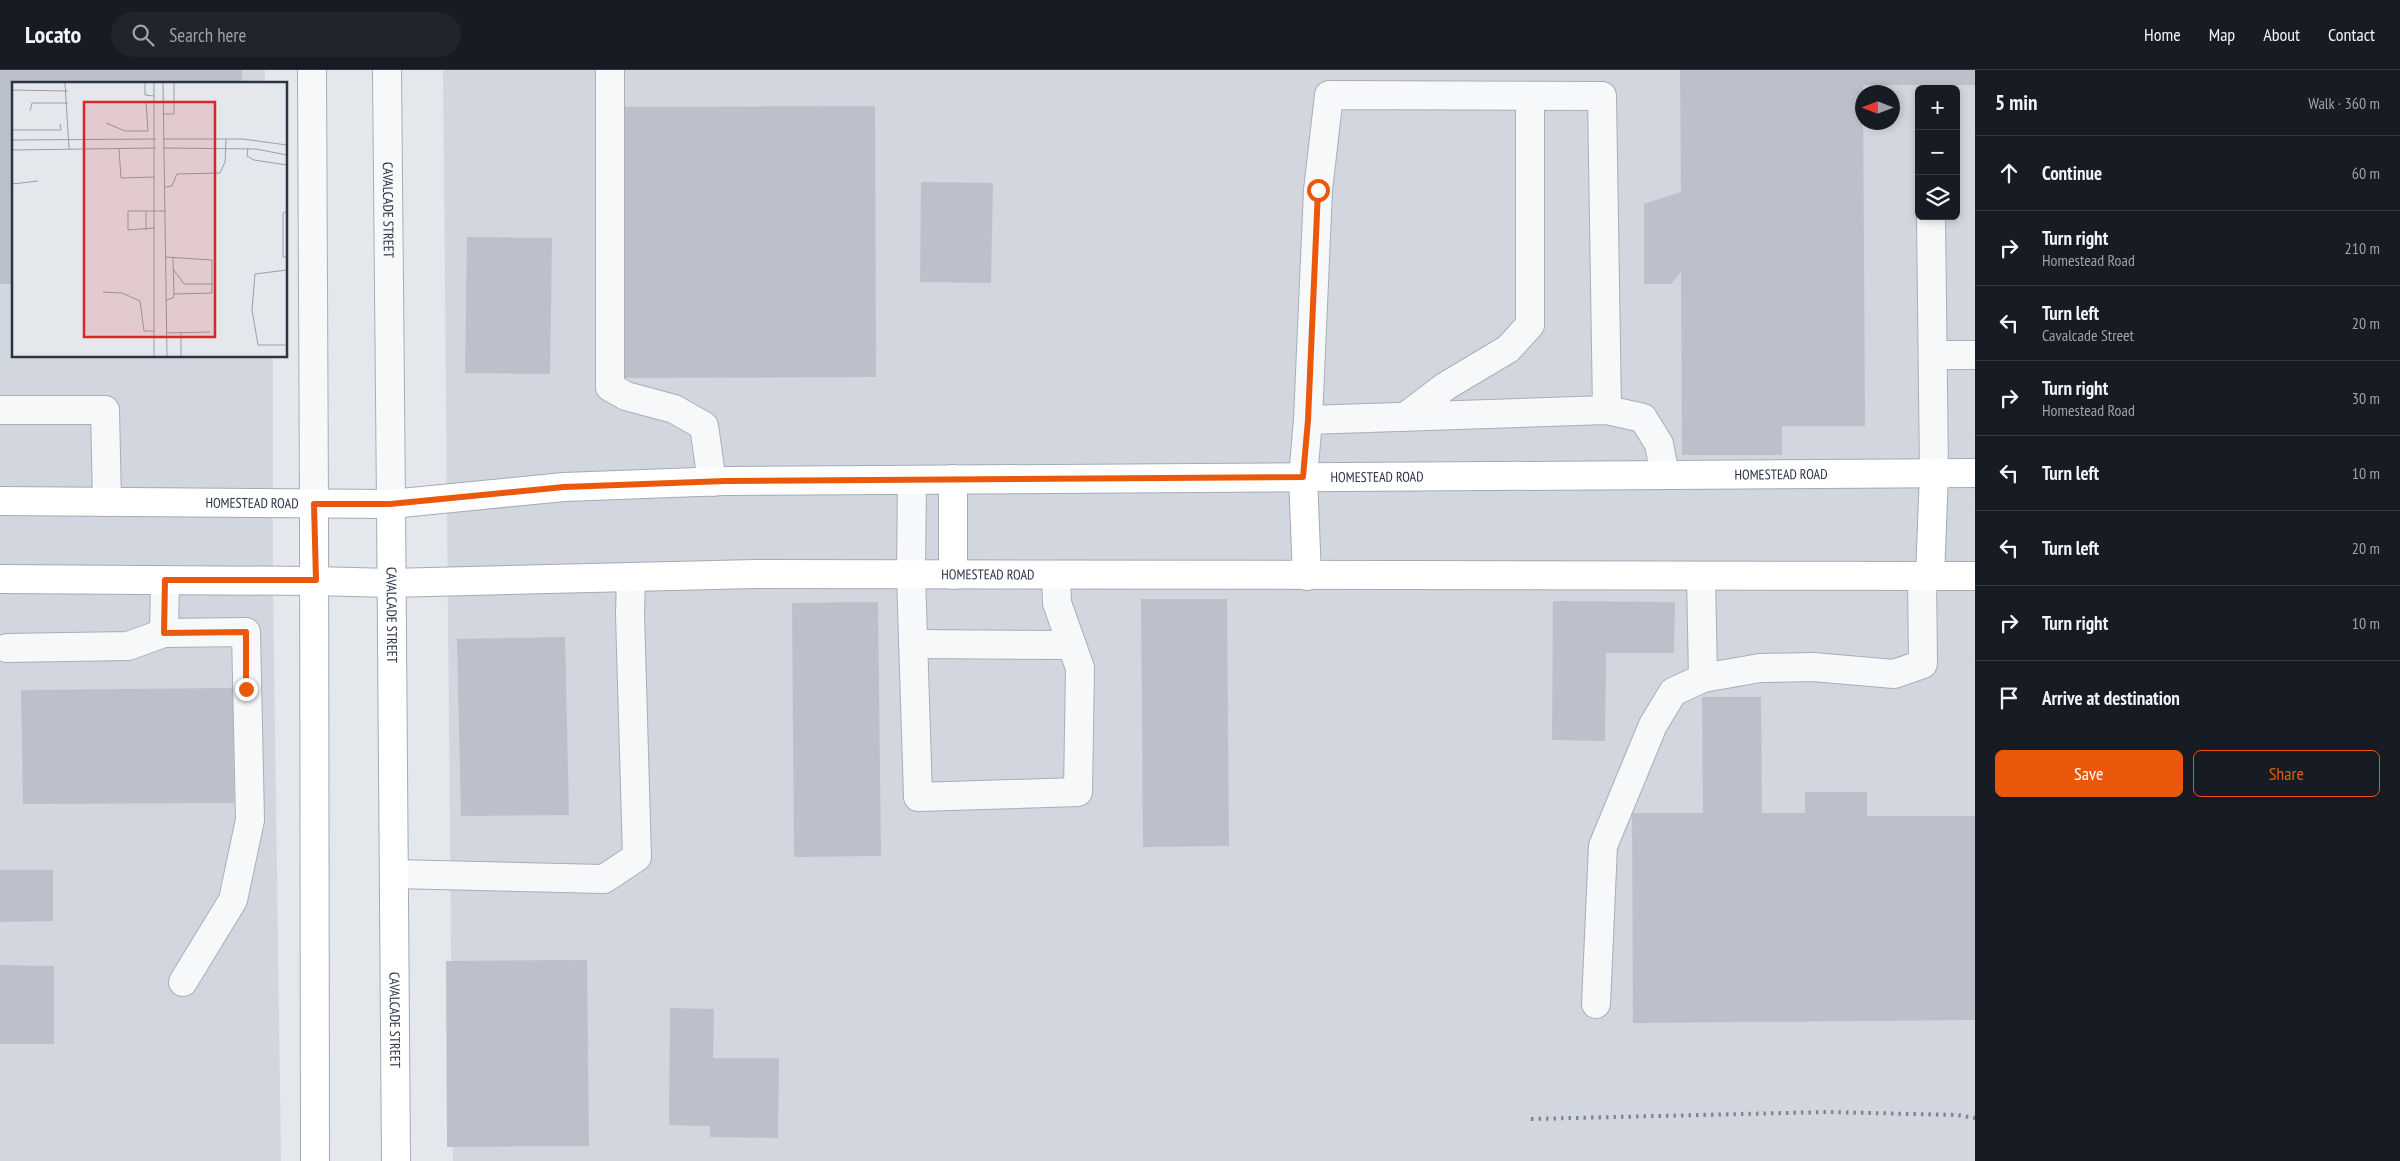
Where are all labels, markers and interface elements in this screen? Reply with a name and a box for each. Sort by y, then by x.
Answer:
search box [111,12,461,57]
text: Locato [25,19,81,50]
icon: search [129,21,157,49]
text: Search here [169,23,246,47]
text: Home [2144,23,2181,46]
text: Map [2209,23,2235,46]
text: About [2263,23,2300,46]
text: Contact [2328,23,2375,46]
inset map [12,82,288,358]
north arrow [1855,85,1900,130]
map controls [1915,85,1960,220]
button: + [1915,85,1960,130]
text: 5 min [1995,89,2037,116]
text: Walk · 360 m [2308,93,2380,113]
button: − [1915,130,1960,175]
icon: ahead [1995,159,2023,187]
text: Continue [2042,161,2102,185]
street label: CAVALCADE STREET [379,162,398,259]
text: 60 m [2352,163,2380,183]
button: layers [1915,175,1960,220]
route start [1307,179,1330,202]
text: Turn right [2042,226,2108,250]
icon: right [1995,234,2023,262]
text: 210 m [2345,238,2380,258]
text: Homestead Road [2042,250,2135,270]
text: Turn left [2042,301,2099,325]
icon: left [1995,309,2023,337]
text: 20 m [2352,313,2380,333]
text: Cavalcade Street [2042,325,2134,345]
text: Turn right [2042,376,2108,400]
icon: right [1995,384,2023,412]
text: 30 m [2352,388,2380,408]
text: Homestead Road [2042,400,2135,420]
icon: left [1995,459,2023,487]
text: Turn left [2042,461,2099,485]
text: 10 m [2352,463,2380,483]
street label: HOMESTEAD ROAD [1734,465,1828,484]
street label: HOMESTEAD ROAD [1330,468,1424,486]
street label: HOMESTEAD ROAD [205,494,299,512]
icon: left [1995,534,2023,562]
text: Turn left [2042,536,2099,560]
text: 20 m [2352,538,2380,558]
street label: HOMESTEAD ROAD [941,565,1034,583]
street label: CAVALCADE STREET [382,567,401,664]
icon: right [1995,609,2023,637]
text: Turn right [2042,611,2108,635]
text: 10 m [2352,613,2380,633]
route end [235,678,258,701]
icon: arrive [1995,684,2023,712]
text: Arrive at destination [2042,686,2180,710]
button: Save [1995,750,2183,797]
button: Share [2193,750,2380,797]
street label: CAVALCADE STREET [386,972,404,1069]

